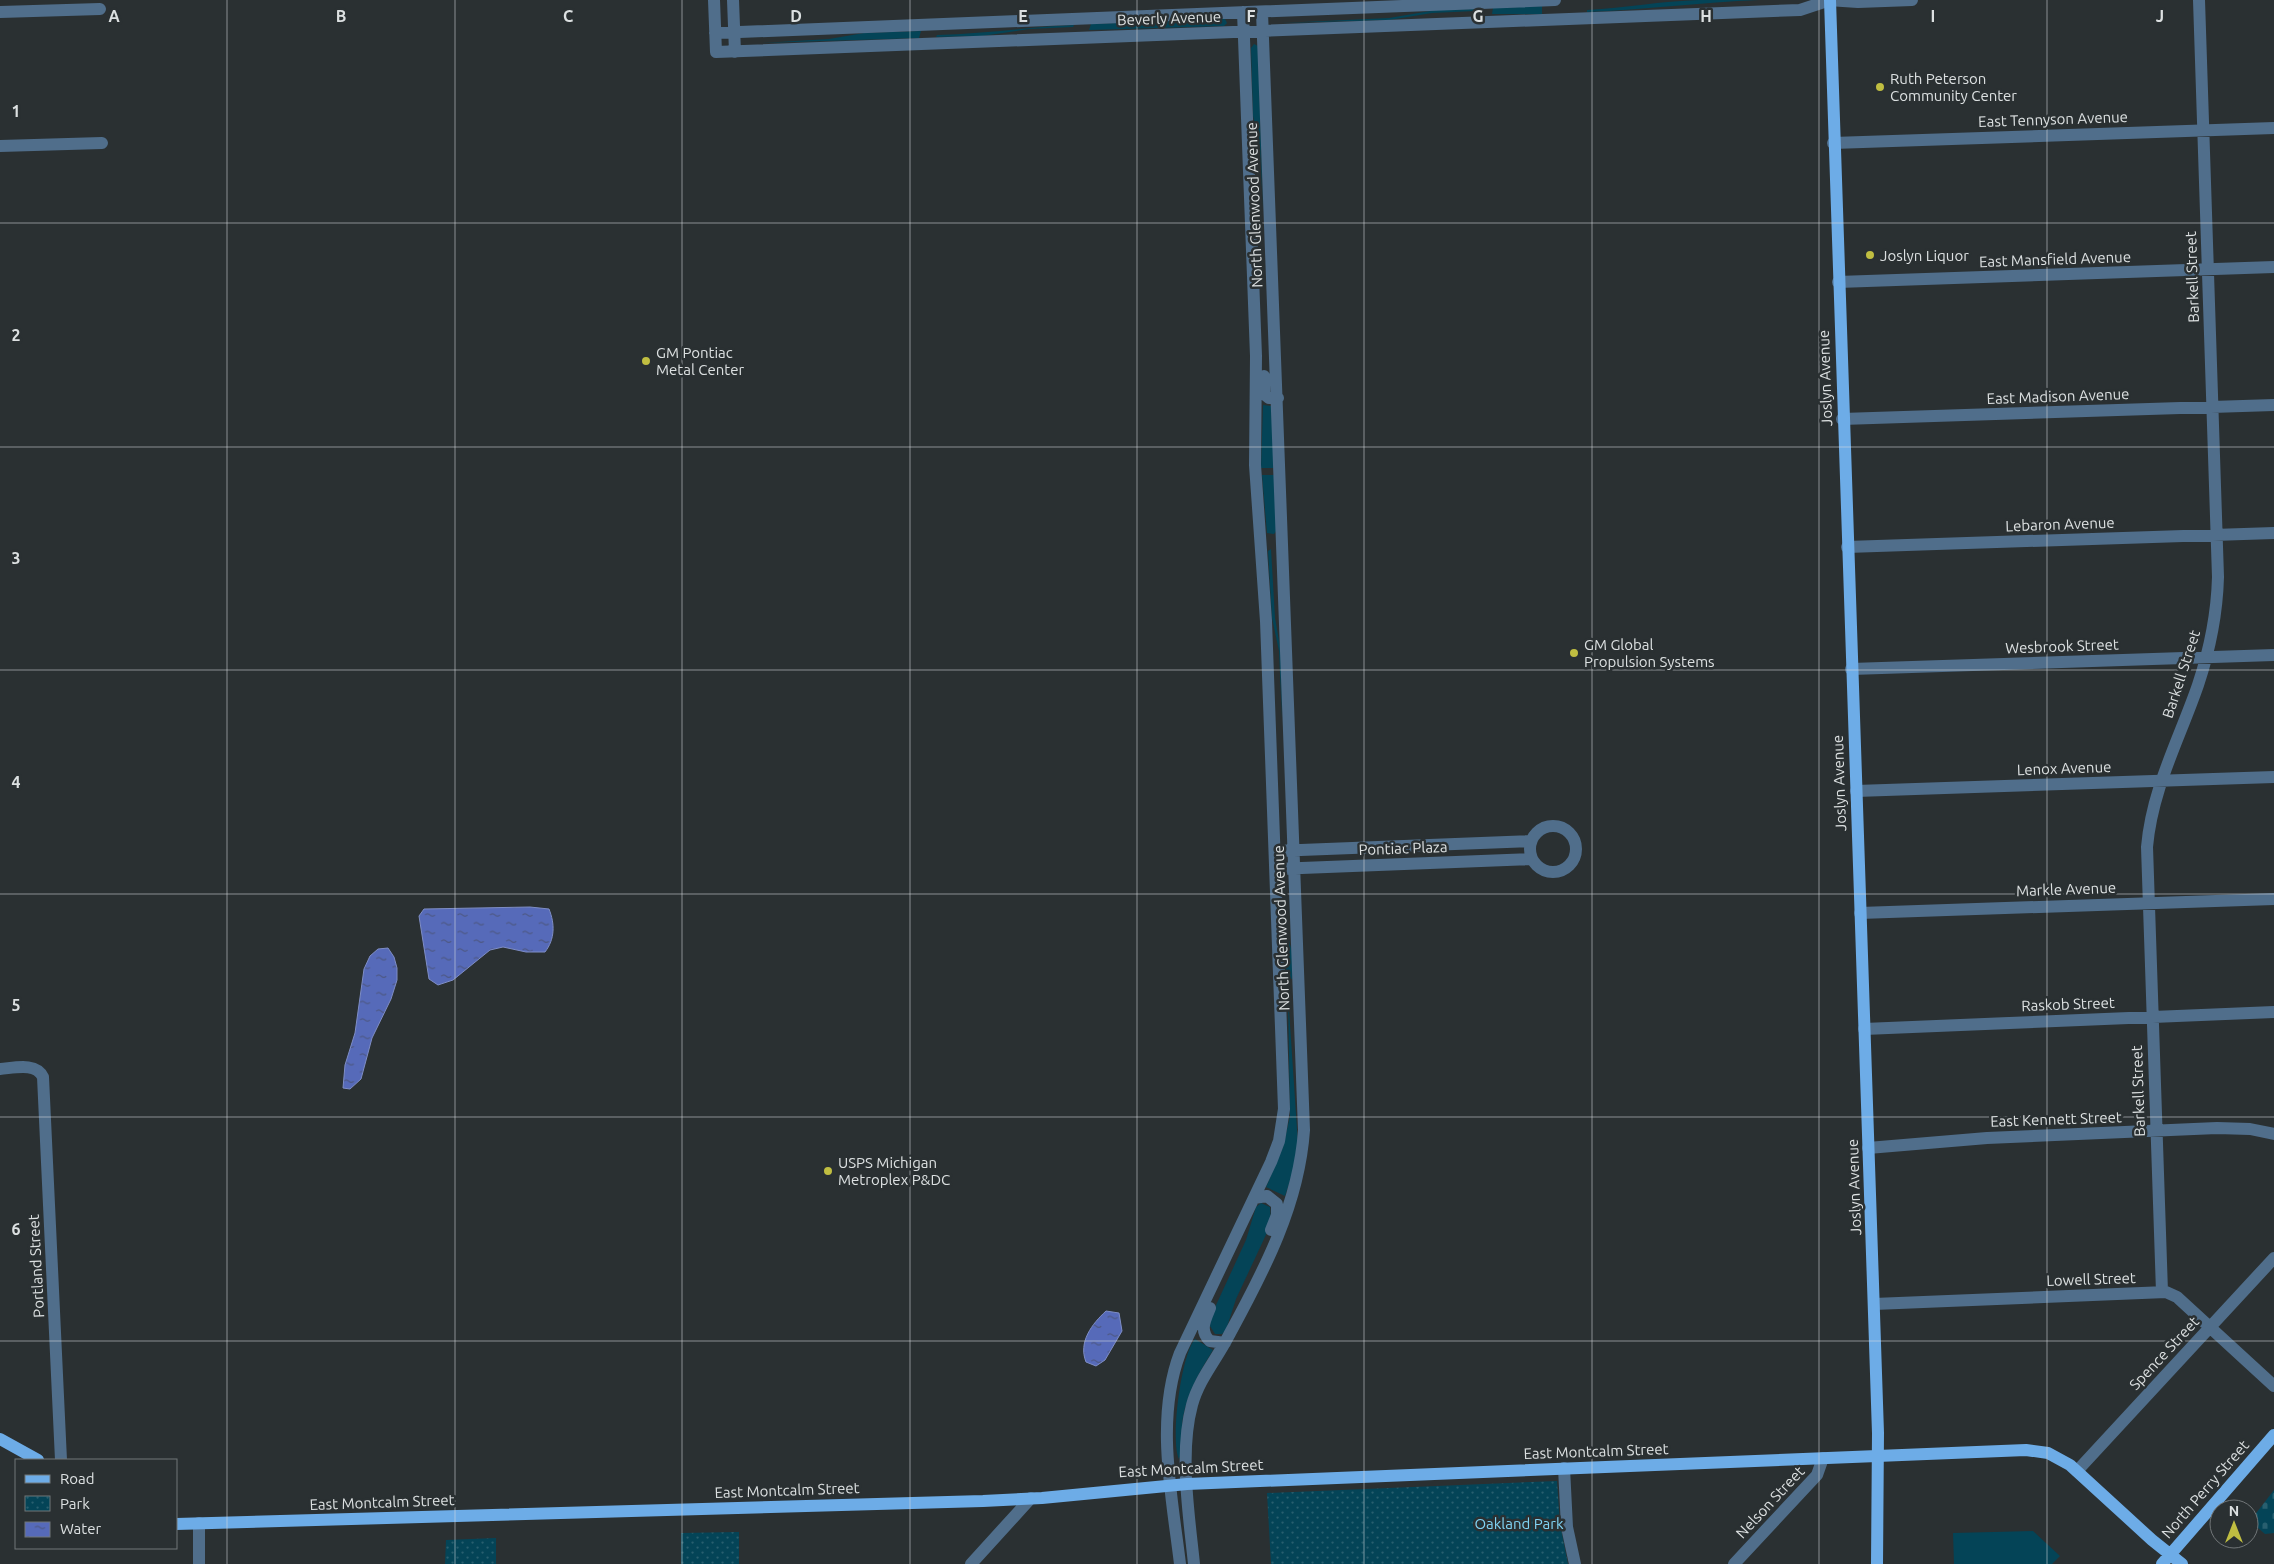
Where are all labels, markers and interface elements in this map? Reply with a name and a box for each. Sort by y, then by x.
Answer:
text: A [108,7,120,25]
text: B [336,7,346,25]
text: C [563,7,573,25]
text: D [790,7,802,25]
text: E [1018,7,1028,25]
text: F [1247,7,1256,25]
text: G [1472,7,1484,25]
text: H [1700,7,1712,25]
text: I [1931,7,1935,25]
text: J [2156,7,2164,25]
street label: Beverly Avenue [1117,8,1221,28]
place label: Ruth Peterson Community Center [1890,70,2017,104]
marker: Ruth Peterson Community Center [1874,81,1886,93]
text: 1 [11,102,21,120]
street label: East Tennyson Avenue [1978,108,2128,130]
street label: North Glenwood Avenue [1243,122,1265,288]
street label: Barkell Street [2182,231,2202,323]
place label: Joslyn Liquor [1880,247,1969,264]
street label: East Mansfield Avenue [1979,248,2131,270]
marker: Joslyn Liquor [1864,249,1876,261]
text: 2 [11,326,21,344]
street label: Joslyn Avenue [1815,330,1835,426]
place label: GM Pontiac Metal Center [656,344,744,378]
marker: GM Pontiac Metal Center [640,355,652,367]
street label: East Madison Avenue [1986,385,2130,407]
street label: Lebaron Avenue [2005,514,2115,534]
text: 3 [11,549,21,567]
street label: Barkell Street [2159,628,2203,720]
place label: GM Global Propulsion Systems [1584,636,1715,670]
street label: Wesbrook Street [2005,636,2119,656]
marker: GM Global Propulsion Systems [1568,647,1580,659]
street label: Joslyn Avenue [1829,735,1849,831]
street label: Lenox Avenue [2016,758,2112,778]
text: 4 [11,773,21,791]
street label: Pontiac Plaza [1358,838,1448,858]
street label: North Glenwood Avenue [1270,845,1292,1011]
street label: Markle Avenue [2016,879,2116,899]
street label: Raskob Street [2021,994,2115,1014]
text: 5 [11,996,21,1014]
street label: Barkell Street [2128,1045,2148,1137]
street label: East Kennett Street [1990,1108,2122,1130]
street label: Joslyn Avenue [1844,1139,1864,1235]
place label: USPS Michigan Metroplex P&DC [838,1154,950,1188]
marker: USPS Michigan Metroplex P&DC [822,1165,834,1177]
street label: Portland Street [25,1214,47,1318]
text: 6 [11,1220,21,1238]
street label: Lowell Street [2046,1269,2136,1289]
street label: Spence Street [2126,1313,2202,1393]
street label: North Perry Street [2157,1436,2253,1542]
street label: East Montcalm Street [1523,1440,1669,1462]
street label: East Montcalm Street [1118,1456,1264,1480]
legend [15,1459,178,1549]
street label: Nelson Street [1732,1462,1808,1541]
text: Road [60,1470,95,1487]
street label: East Montcalm Street [714,1479,860,1501]
street label: East Montcalm Street [309,1491,455,1513]
text: Park [60,1495,90,1512]
north arrow [2209,1499,2259,1549]
park label: Oakland Park [1474,1515,1564,1532]
text: Water [60,1520,101,1537]

